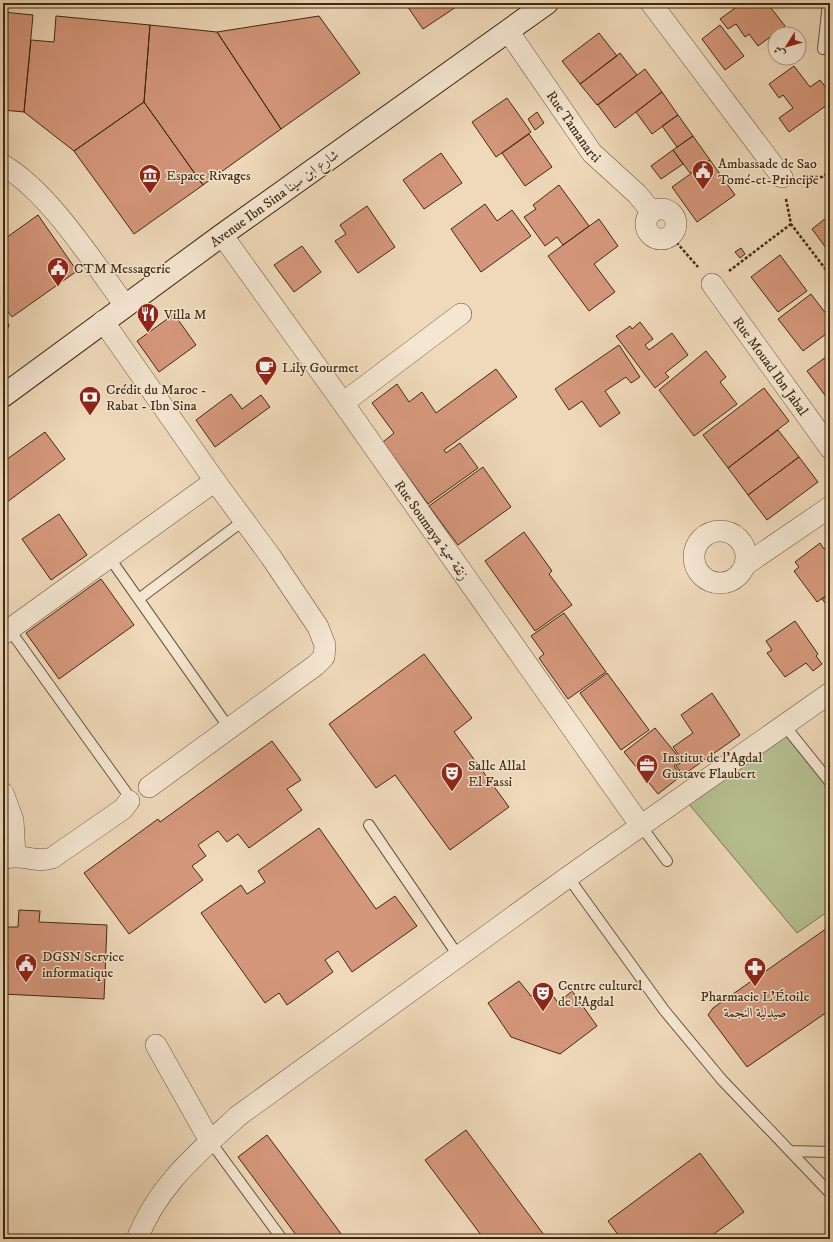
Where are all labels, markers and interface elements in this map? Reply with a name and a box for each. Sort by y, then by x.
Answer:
north arrow [767,26,807,66]
text: ش [771,43,789,60]
street label: Rue Tamanarti [542,88,605,167]
street label: Avenue Ibn Sina شارع ابن سينا [207,146,344,253]
place label: Ambassade de Sao Tomé-et-Principe [718,155,819,189]
public building icon: Ambassade de Sao Tomé-et-Principe [690,158,716,191]
museum icon: Espace Rivages [137,162,163,195]
place label: Espace Rivages [166,167,251,185]
public building icon: CTM Messagerie [45,255,71,288]
place label: CTM Messagerie [74,260,171,278]
restaurant icon: Villa M [135,301,161,334]
place label: Villa M [163,306,207,324]
street label: Rue Mouad Ibn Jabal [729,314,812,420]
cafe icon: Lily Gourmet [253,354,279,387]
place label: Lily Gourmet [282,359,359,377]
place label: Crédit du Maroc - Rabat - Ibn Sina [106,381,207,415]
bank icon: Crédit du Maroc - Rabat - Ibn Sina [77,384,103,417]
street label: Rue Soumaya زنقة سمية [390,477,472,584]
place label: Institut de l'Agdal Gustave Flaubert [662,749,763,783]
office icon: Institut de l'Agdal Gustave Flaubert [634,752,660,785]
place label: Salle Allal El Fassi [468,757,527,791]
theatre icon: Salle Allal El Fassi [439,760,465,793]
place label: DGSN Service informatique [42,948,124,982]
public building icon: DGSN Service informatique [13,951,39,984]
pharmacy icon: Pharmacie L'Étoile صيدلية النجمة [742,955,768,988]
place label: Centre culturel de l'Agdal [558,977,643,1011]
theatre icon: Centre culturel de l'Agdal [530,980,556,1013]
place label: Pharmacie L'Étoile صيدلية النجمة [701,988,810,1022]

